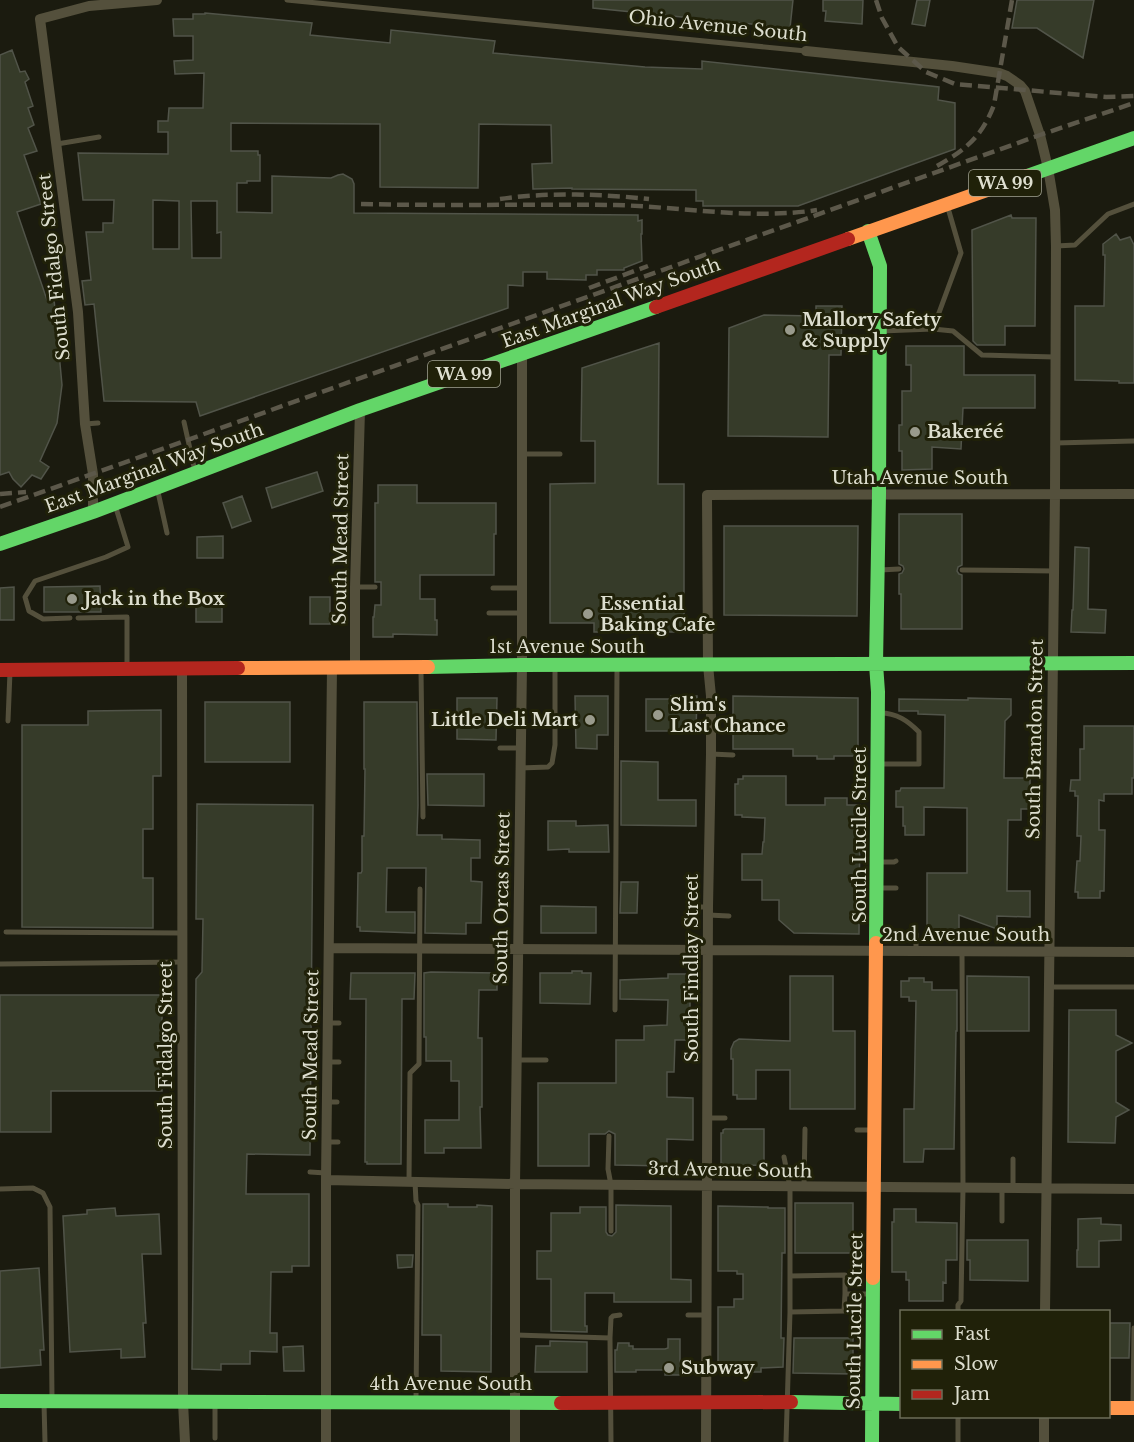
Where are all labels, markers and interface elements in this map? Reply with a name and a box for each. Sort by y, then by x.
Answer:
street label: Ohio Avenue South [627,6,809,46]
road number: WA 99 [969,170,1041,196]
street label: South Fidalgo Street [33,172,75,362]
street label: East Marginal Way South [499,253,723,353]
place label: Mallory Safety & Supply [802,309,942,352]
marker: Mallory Safety & Supply [783,323,797,337]
road number: WA 99 [428,361,500,387]
street label: East Marginal Way South [42,418,266,518]
place label: Bakeréé [927,421,1004,443]
marker: Bakeréé [908,425,922,439]
street label: South Mead Street [329,453,353,625]
street label: Utah Avenue South [832,467,1008,489]
place label: Jack in the Box [80,588,225,610]
marker: Jack in the Box [65,592,79,606]
place label: Essential Baking Cafe [600,593,715,636]
marker: Essential Baking Cafe [581,607,595,621]
street label: 1st Avenue South [489,636,645,658]
street label: South Brandon Street [1022,639,1048,839]
place label: Slim's Last Chance [670,694,786,737]
marker: Slim's Last Chance [651,708,665,722]
place label: Little Deli Mart [431,709,578,731]
marker: Little Deli Mart [583,713,597,727]
street label: South Lucile Street [849,747,871,923]
street label: South Orcas Street [489,811,515,984]
street label: South Findlay Street [681,874,703,1062]
street label: 2nd Avenue South [882,924,1050,946]
street label: South Fidalgo Street [155,961,177,1149]
street label: South Mead Street [299,969,323,1141]
street label: 3rd Avenue South [648,1158,812,1182]
street label: South Lucile Street [842,1233,868,1409]
legend [900,1310,1110,1418]
text: Fast [954,1323,991,1345]
text: Slow [954,1353,999,1375]
place label: Subway [681,1357,755,1379]
marker: Subway [662,1361,676,1375]
street label: 4th Avenue South [370,1373,532,1395]
text: Jam [952,1383,990,1405]

